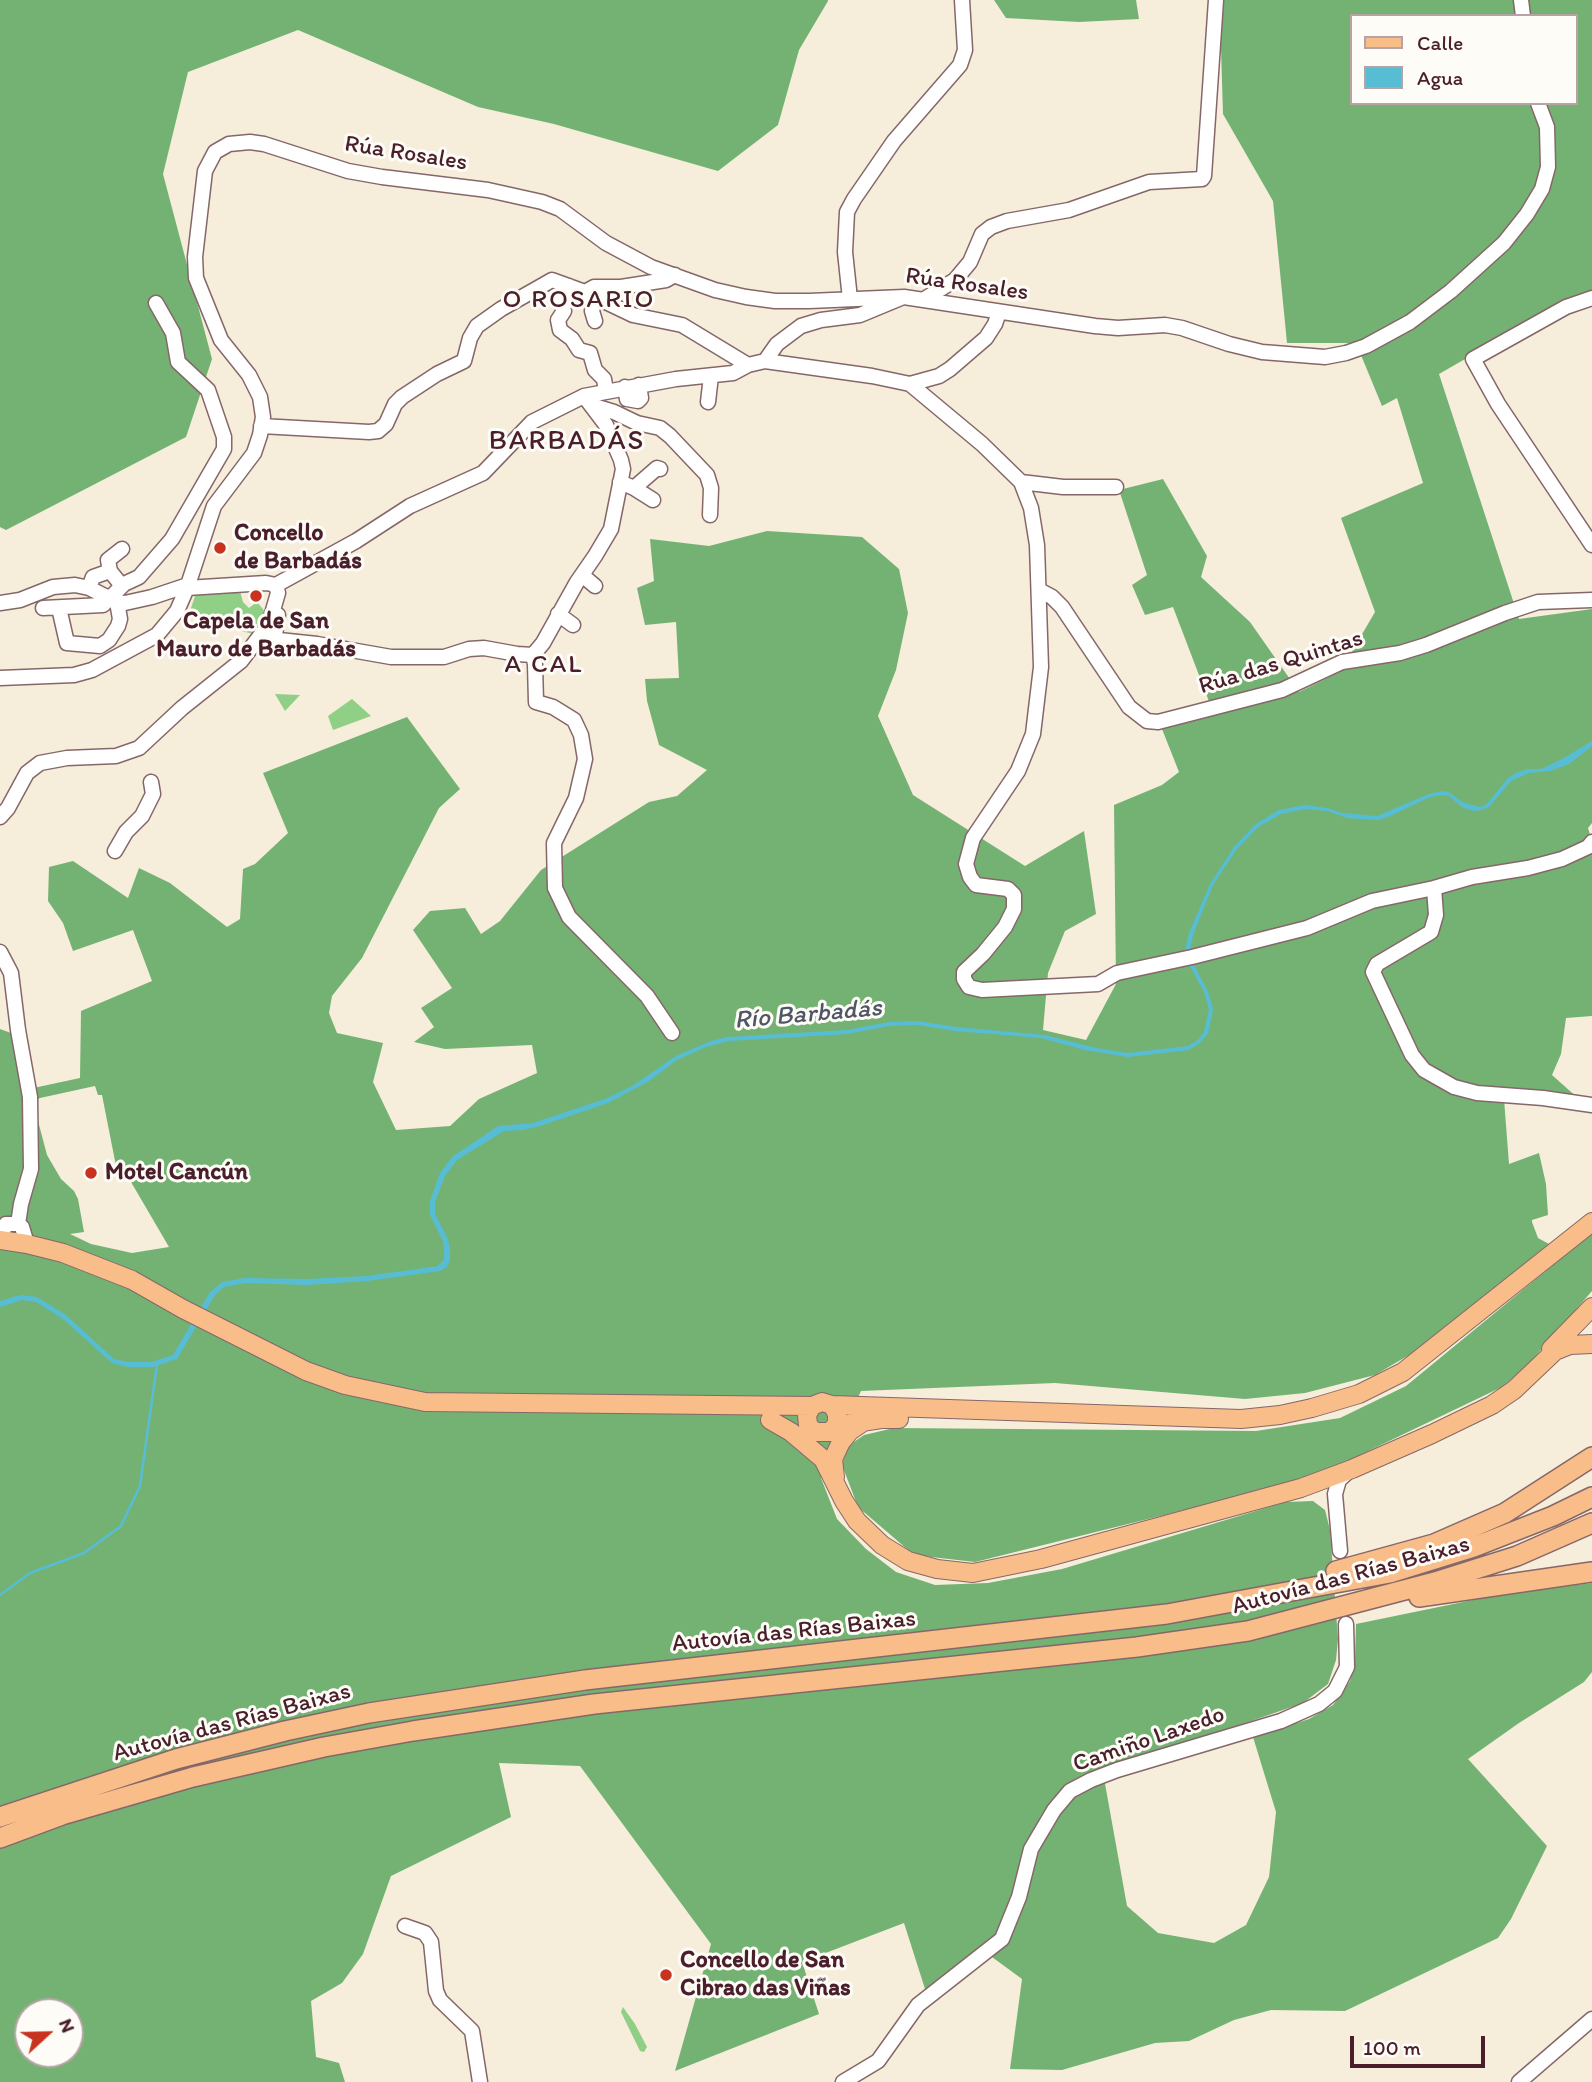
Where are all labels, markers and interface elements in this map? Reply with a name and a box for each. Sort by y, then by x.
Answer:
legend [1350,14,1578,105]
text: Calle [1417,30,1463,55]
text: Agua [1417,65,1463,90]
street label: Rúa Rosales [343,130,469,178]
street label: Rúa Rosales [904,262,1030,308]
district label: O ROSARIO [504,284,654,316]
district label: BARBADÁS [489,425,645,459]
place label: Concello de Barbadás [234,520,362,576]
marker: Concello de Barbadás [212,540,228,556]
marker: Capela de San Mauro de Barbadás [248,588,264,604]
place label: Capela de San Mauro de Barbadás [156,608,356,664]
street label: Rúa das Quintas [1195,624,1367,702]
district label: A CAL [505,649,583,681]
water label: Río Barbadás [733,993,883,1037]
place label: Motel Cancún [105,1159,248,1187]
marker: Motel Cancún [83,1165,99,1181]
street label: Autovía das Rías Baixas [1229,1530,1473,1622]
street label: Autovía das Rías Baixas [671,1605,917,1659]
street label: Autovía das Rías Baixas [110,1677,354,1769]
street label: Camiño Laxedo [1069,1701,1229,1779]
place label: Concello de San Cibrao das Viñas [680,1947,851,2003]
marker: Concello de San Cibrao das Viñas [658,1967,674,1983]
north arrow [14,1998,84,2068]
text: N [54,2015,80,2036]
scale bar [1354,2022,1489,2066]
text: 100 m [1363,2035,1421,2060]

